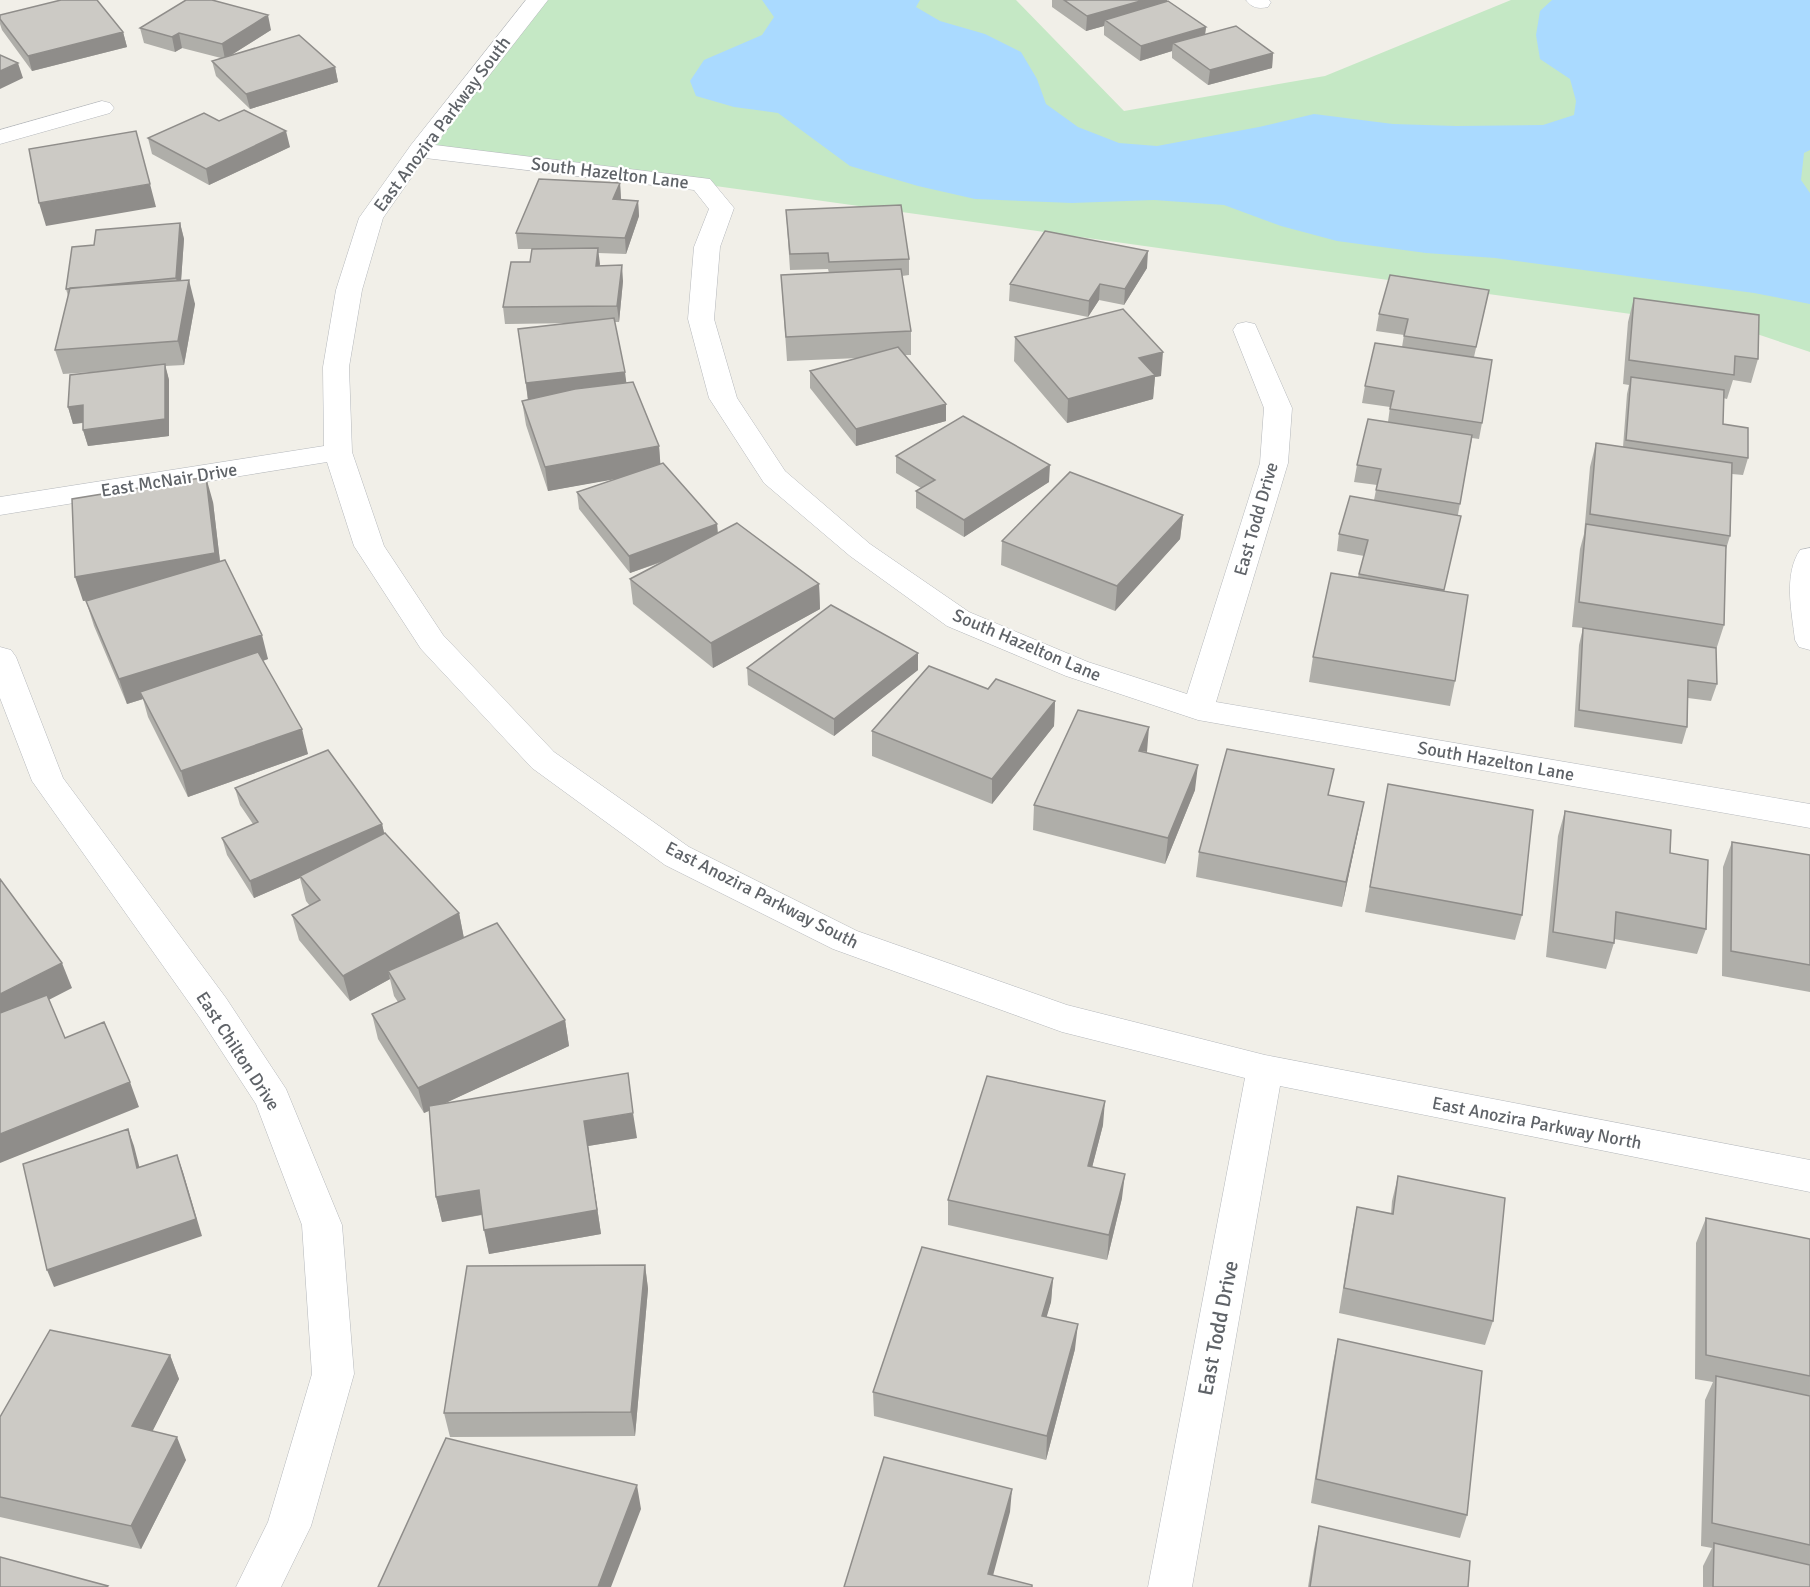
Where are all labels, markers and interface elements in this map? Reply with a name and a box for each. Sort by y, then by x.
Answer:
street label: East Anozira Parkway South [369,32,515,216]
street label: South Hazelton Lane [530,152,690,194]
street label: East McNair Drive [99,458,239,502]
street label: East Todd Drive [1229,460,1283,578]
street label: South Hazelton Lane [950,604,1104,686]
street label: South Hazelton Lane [1416,736,1576,786]
street label: East Anozira Parkway South [662,837,862,953]
street label: East Chilton Drive [191,987,285,1115]
street label: East Anozira Parkway North [1430,1092,1644,1154]
street label: East Todd Drive [1192,1258,1244,1398]

